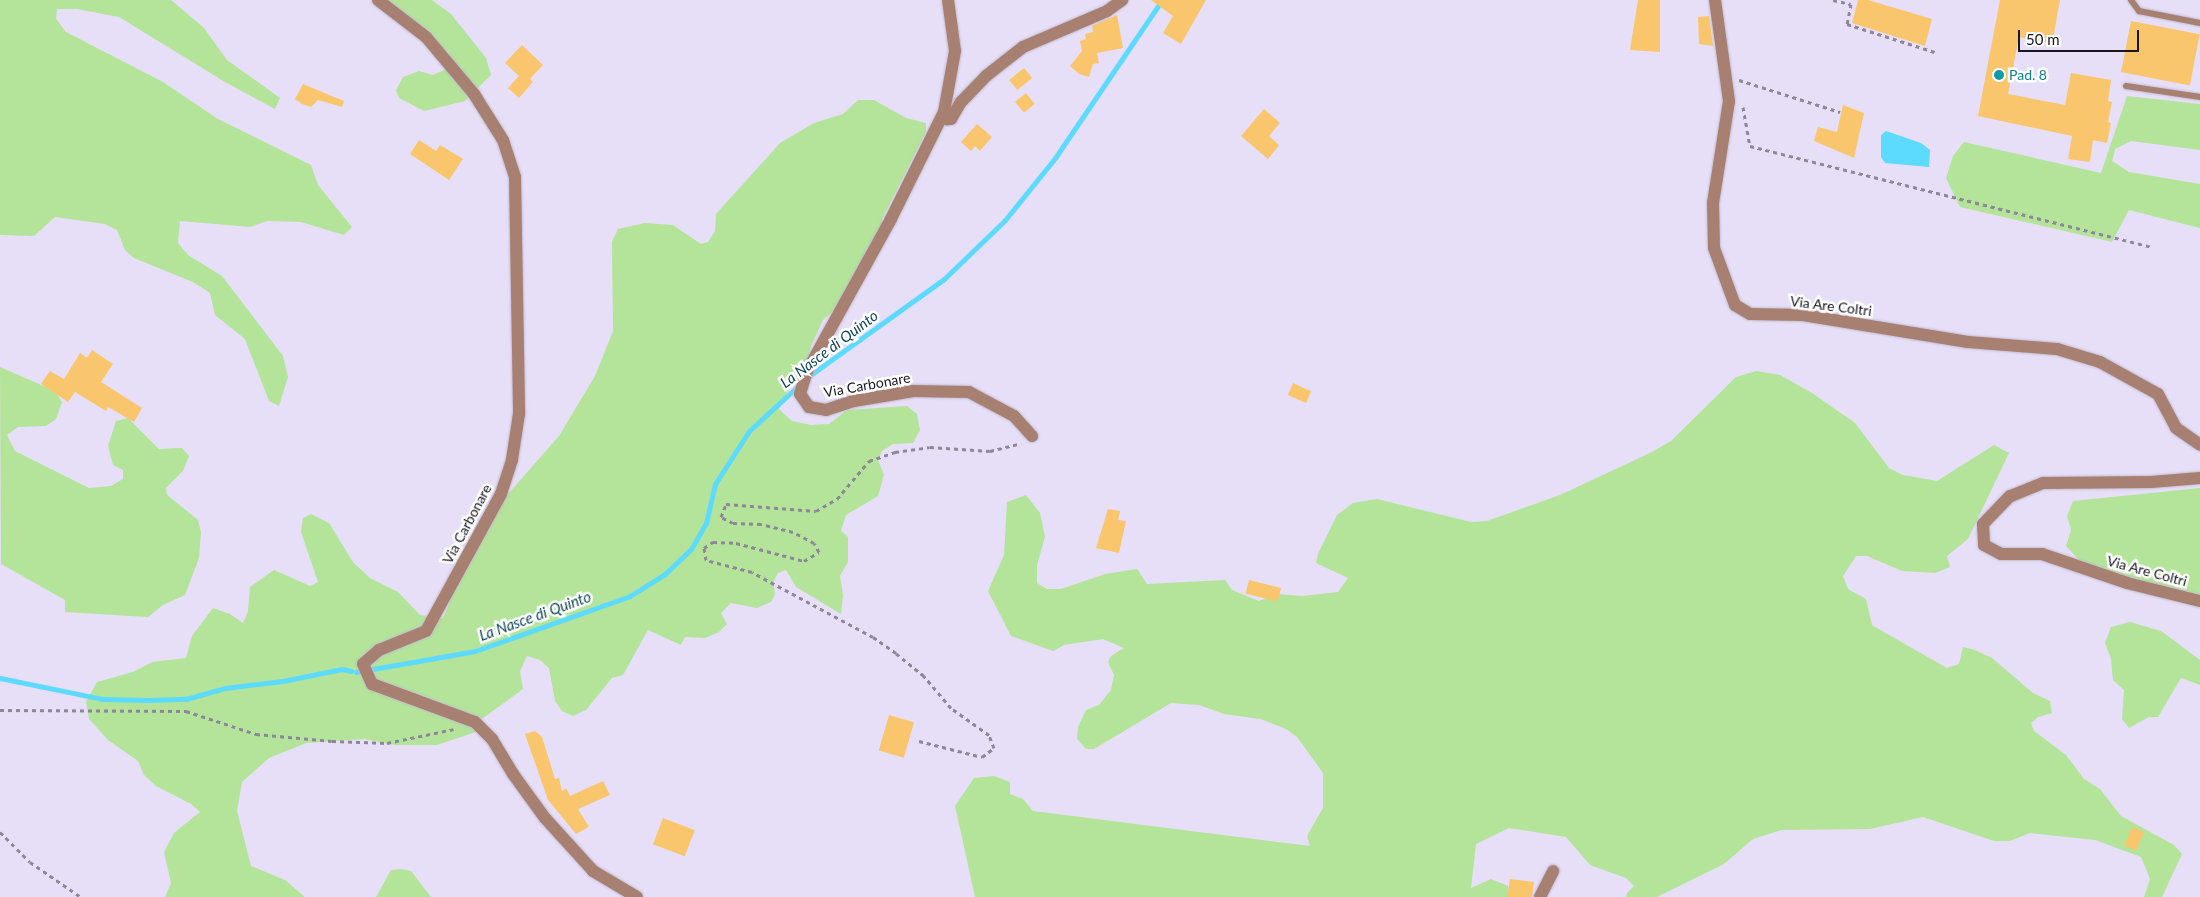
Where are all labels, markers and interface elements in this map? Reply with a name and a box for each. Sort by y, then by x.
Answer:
scale bar [2020,20,2141,52]
text: 50 m [2026,30,2060,48]
place label: Pad. 8 [2009,67,2047,83]
marker: Pad. 8 [1993,69,2005,81]
street label: Via Are Coltri [1789,293,1873,319]
water label: La Nasce di Quinto [777,306,881,392]
street label: Via Carbonare [822,369,912,401]
street label: Via Carbonare [439,481,495,567]
street label: Via Are Coltri [2105,552,2189,590]
water label: La Nasce di Quinto [477,587,593,645]

